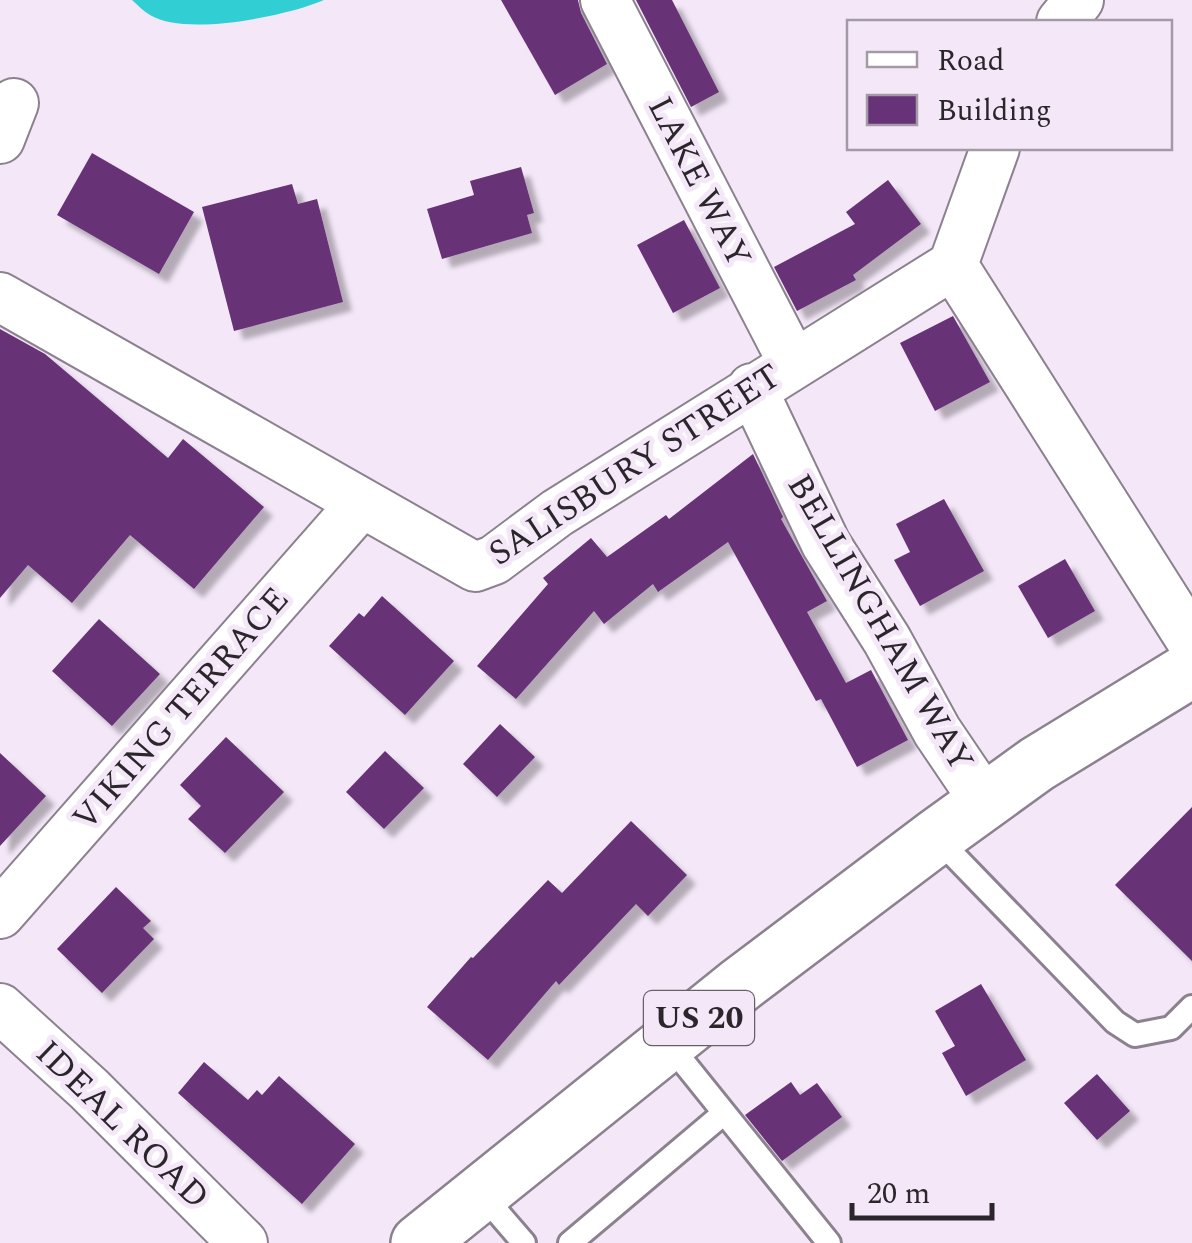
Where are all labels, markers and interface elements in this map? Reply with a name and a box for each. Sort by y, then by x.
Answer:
legend [847,20,1172,150]
text: Road [937,38,1005,84]
street label: LAKE WAY [633,87,765,277]
text: Building [937,88,1052,134]
street label: SALISBURY STREET [478,350,792,580]
street label: BELLINGHAM WAY [773,464,987,782]
street label: VIKING TERRACE [60,575,302,843]
road number: US 20 [644,991,754,1045]
street label: IDEAL ROAD [23,1028,221,1222]
scale bar [852,1158,992,1220]
text: 20 m [867,1171,930,1217]

